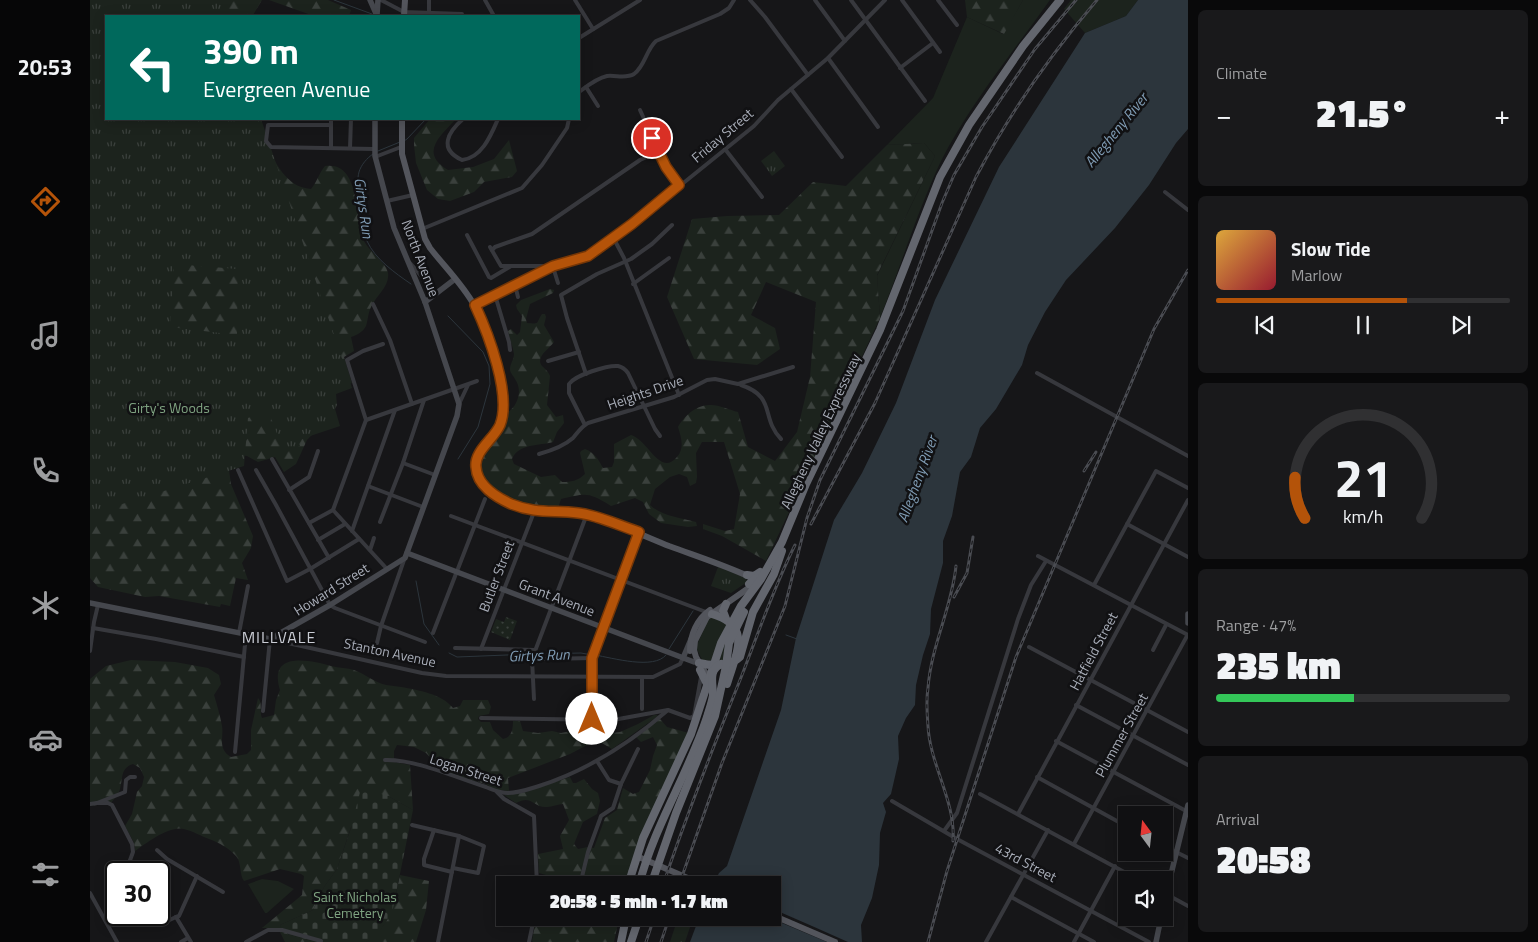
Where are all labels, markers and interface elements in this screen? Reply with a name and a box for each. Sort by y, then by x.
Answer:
text: 390 m [203,24,299,78]
icon: left [120,35,185,100]
text: 20:53 [18,50,72,84]
text: Climate [1216,61,1267,85]
text: Evergreen Avenue [203,72,370,106]
text: 21.5° [1316,84,1410,142]
water label: Allegheny River [1079,86,1155,172]
text: − [1216,93,1232,136]
text: + [1494,93,1510,136]
street label: Friday Street [686,103,758,167]
pin [631,117,673,159]
icon: arrive [638,124,666,152]
water label: Girtys Run [348,176,380,240]
icon: directions [28,184,63,219]
street label: North Avenue [397,216,445,300]
text: Slow Tide [1291,234,1370,263]
text: Marlow [1291,263,1342,287]
icon: previous [1251,311,1279,339]
icon: pause [1349,311,1377,339]
icon: next [1447,311,1475,339]
icon: music [28,318,63,353]
street label: Allegheny Valley Expressway [775,350,865,512]
street label: Heights Drive [604,369,686,415]
park label: Girty's Woods [128,397,210,418]
water label: Allegheny River [891,430,944,525]
text: 21 [1334,438,1392,517]
icon: phone [28,453,63,488]
text: km/h [1343,503,1383,530]
street label: Butler Street [473,537,519,615]
street label: Howard Street [289,557,373,621]
street label: Grant Avenue [516,573,598,621]
icon: climate [28,588,63,623]
street label: Hatfield Street [1064,608,1122,694]
text: Range · 47% [1216,613,1296,637]
district label: MILLVALE [242,625,316,649]
street label: Stanton Avenue [342,632,438,672]
text: 235 km [1216,636,1341,694]
water label: Girtys Run [508,642,570,668]
street label: Plummer Street [1089,689,1153,781]
position arrow [565,692,617,744]
icon: car [28,722,63,757]
street label: Logan Street [427,747,505,791]
north arrow [1118,806,1172,861]
map controls [1118,806,1173,926]
text: Arrival [1216,807,1259,831]
text: 20:58 [1216,830,1311,888]
street label: 43rd Street [992,837,1061,887]
icon: filters [28,857,63,892]
speed limit sign: 30 [105,861,170,926]
button: sound [1118,871,1173,926]
park label: Saint Nicholas Cemetery [313,886,397,923]
text: 20:58 · 5 min · 1.7 km [549,886,728,915]

